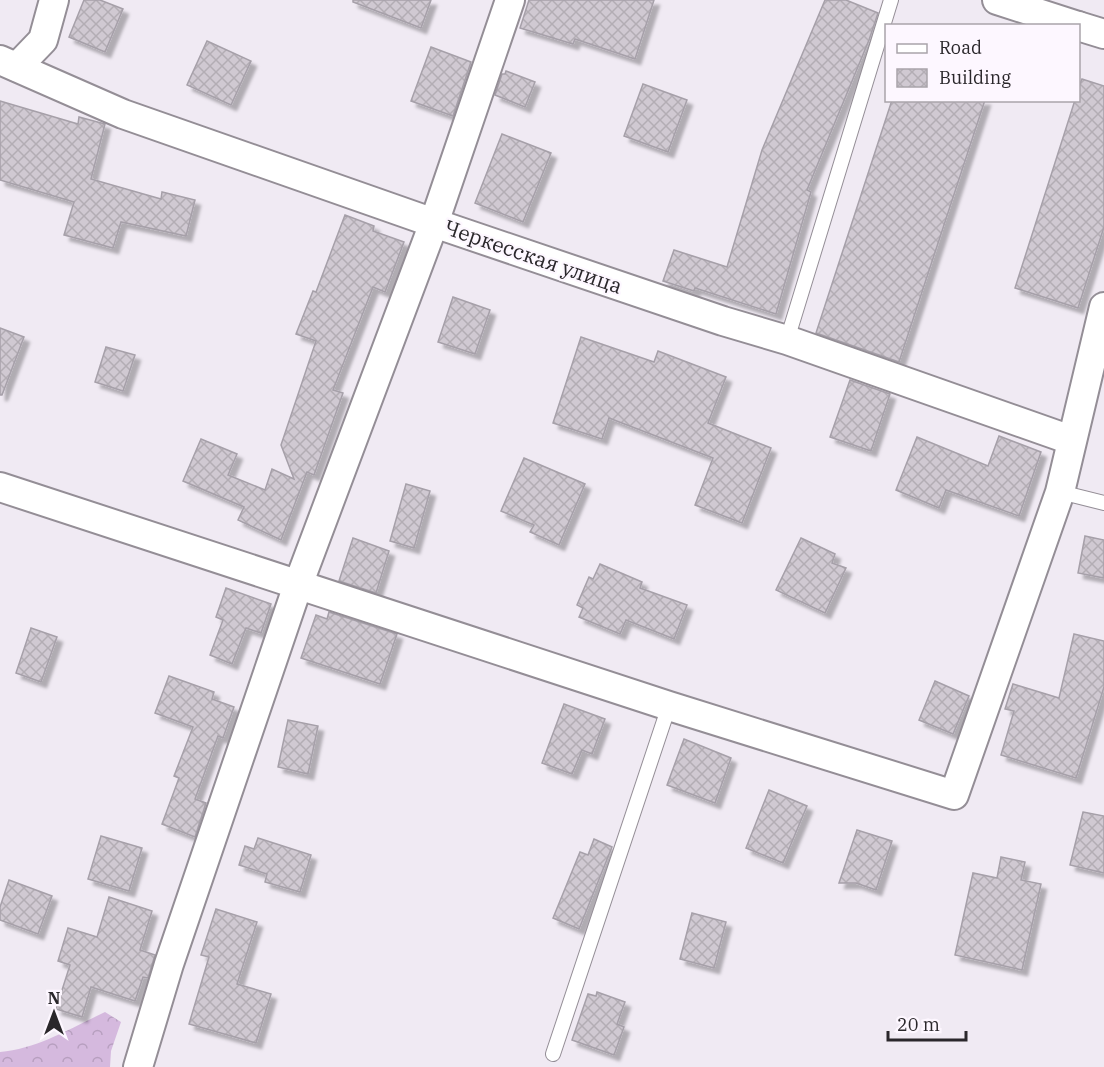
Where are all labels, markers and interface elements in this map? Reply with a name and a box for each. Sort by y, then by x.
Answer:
legend [885,24,1080,102]
text: Road [939,36,982,59]
text: Building [939,66,1011,89]
street label: Черкесская улица [440,212,626,300]
north arrow [24,983,84,1043]
text: N [48,988,60,1008]
scale bar [888,1004,966,1042]
text: 20 m [897,1013,940,1036]

